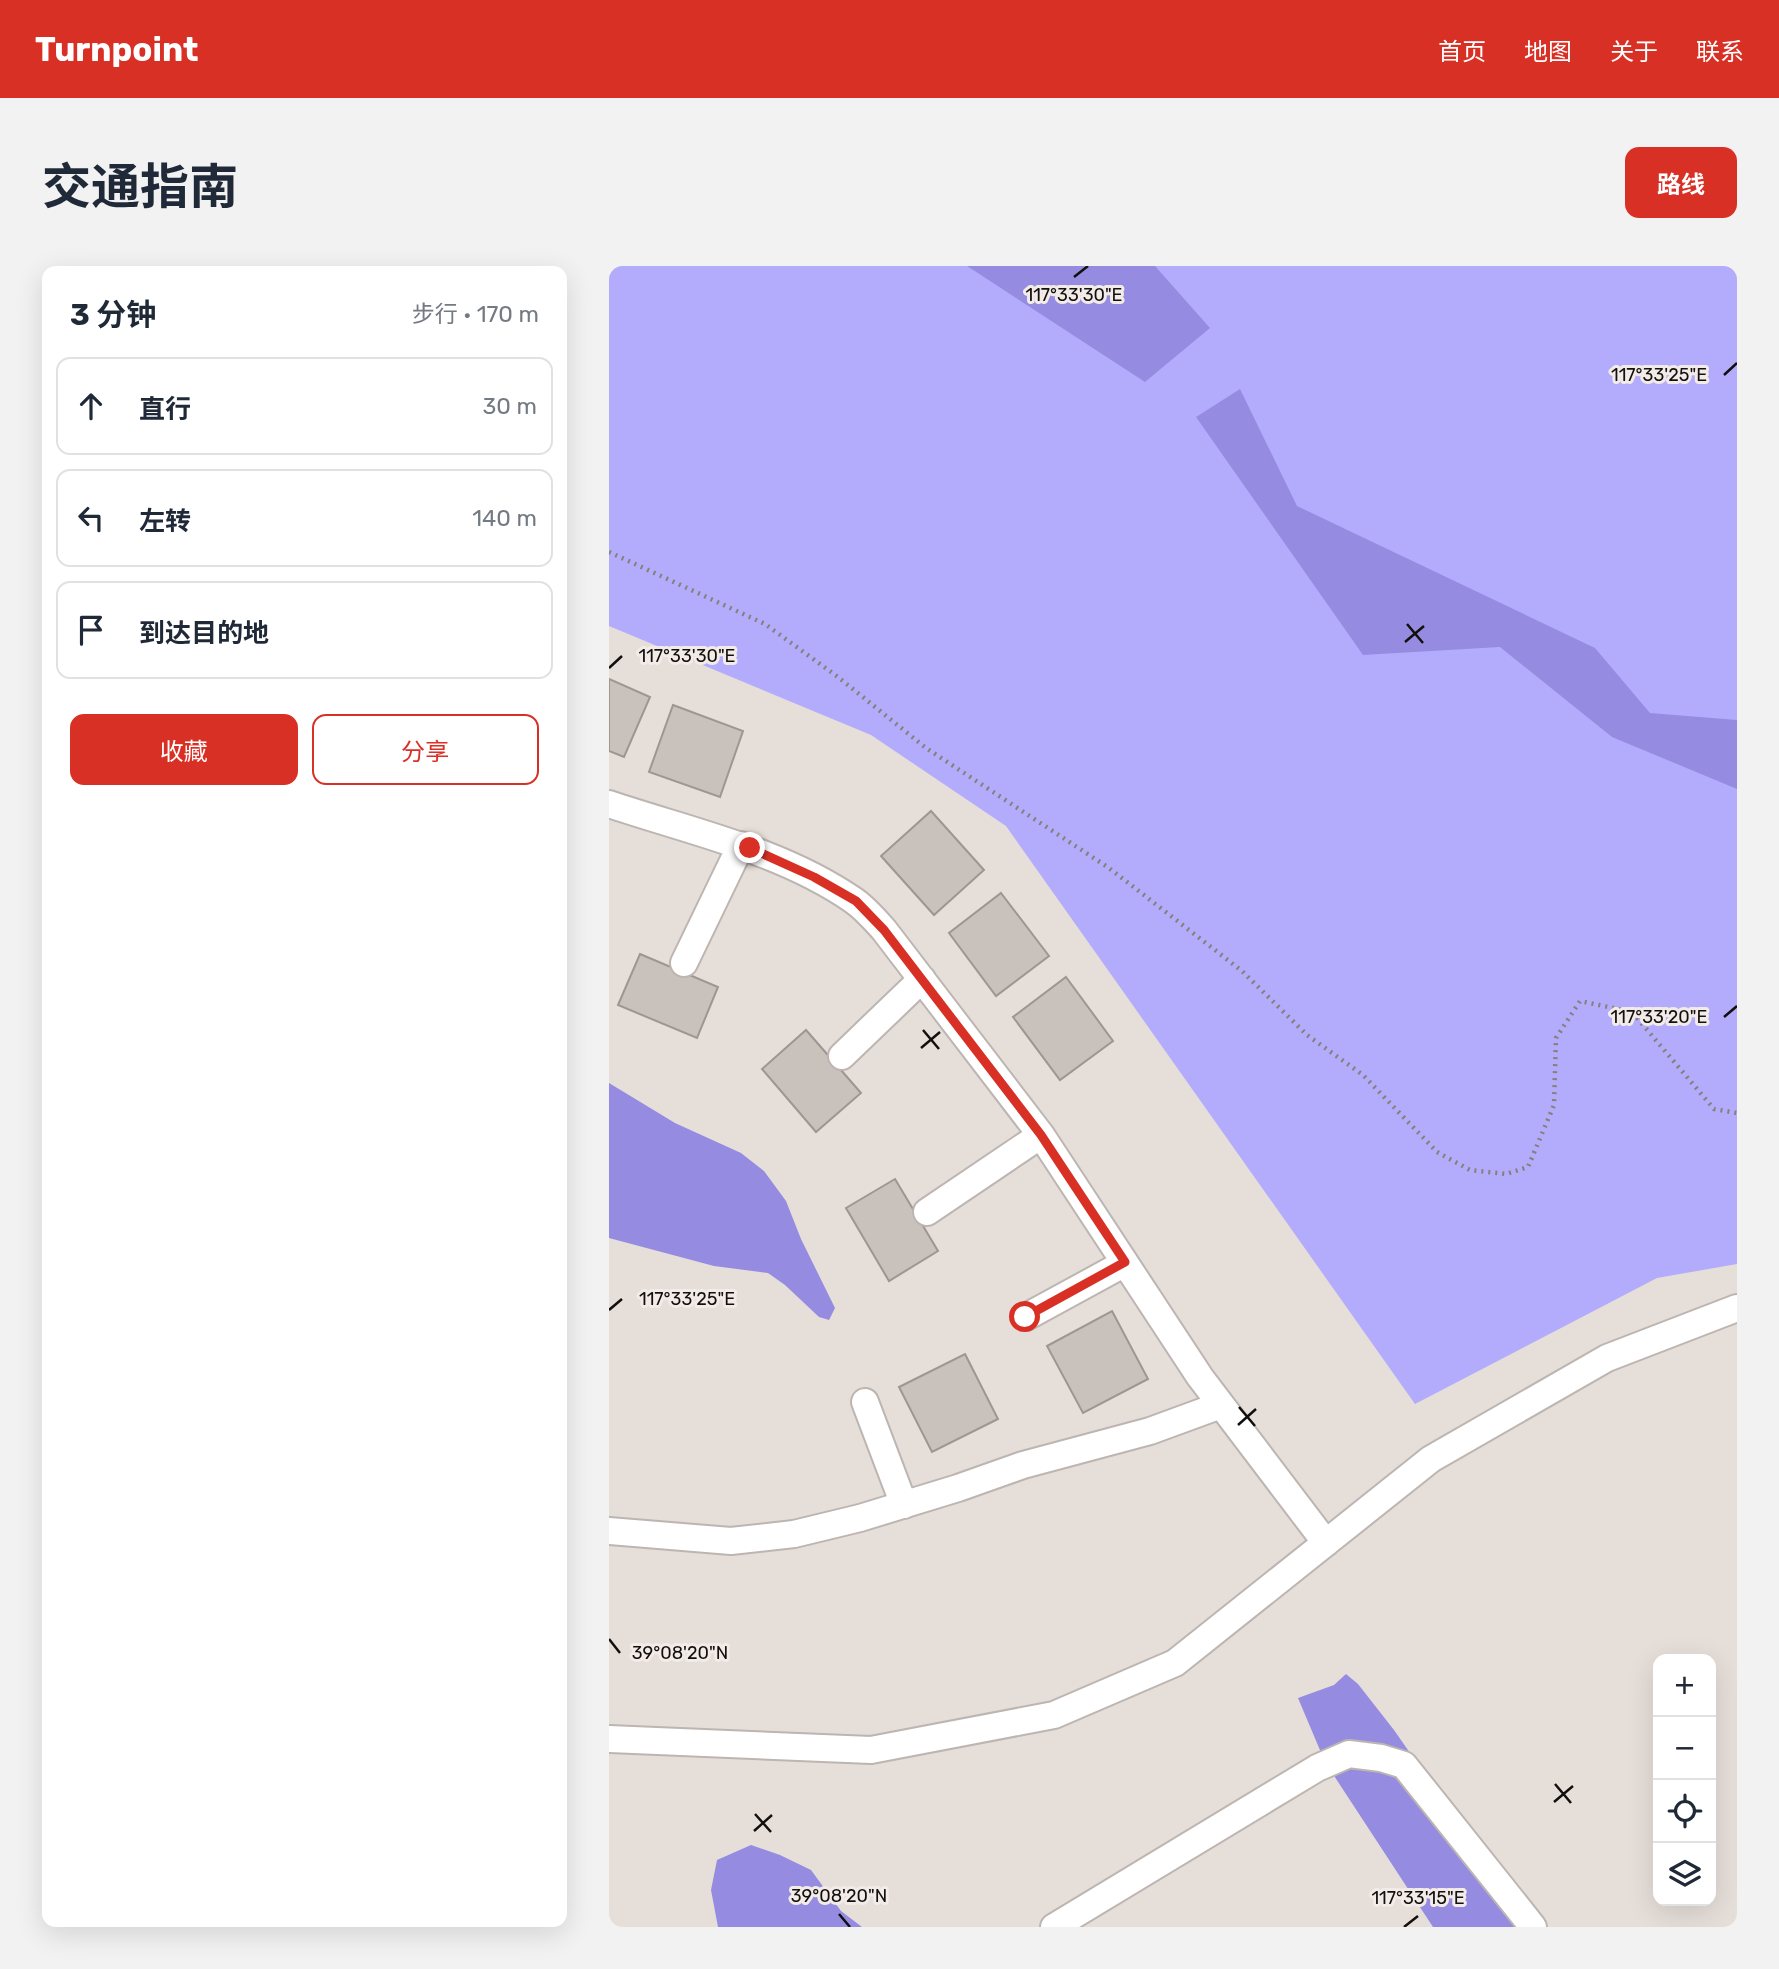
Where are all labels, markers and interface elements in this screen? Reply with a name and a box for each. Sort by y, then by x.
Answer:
text: Turnpoint [35,30,198,69]
text: 首页 [1438,38,1486,66]
text: 地图 [1524,38,1572,66]
text: 关于 [1610,38,1658,66]
text: 联系 [1696,38,1744,66]
button: 路线 [1625,147,1737,218]
text: 交通指南 [42,158,238,216]
text: 117°33'30"E [1025,284,1123,306]
text: 3 分钟 [70,297,156,333]
text: 步行 · 170 m [412,300,539,328]
text: 117°33'25"E [1611,364,1707,386]
icon: ahead [72,387,110,425]
text: 30 m [482,392,537,420]
text: 直行 [139,394,191,425]
icon: left [72,499,110,537]
text: 140 m [472,504,537,532]
text: 左转 [139,506,191,537]
icon: arrive [72,611,110,649]
text: 到达目的地 [139,618,269,649]
text: 117°33'30"E [638,645,736,667]
button: 收藏 [70,714,298,785]
button: 分享 [312,714,539,785]
route end [734,832,765,863]
text: 117°33'20"E [1611,1006,1707,1028]
text: 117°33'25"E [639,1288,735,1310]
route start [1009,1301,1040,1332]
text: 39°08'20"N [632,1642,728,1664]
map controls [1653,1654,1716,1906]
button: + [1653,1654,1716,1717]
button: − [1653,1717,1716,1780]
button: locate [1653,1780,1716,1843]
button: layers [1653,1843,1716,1906]
text: 39°08'20"N [791,1885,887,1907]
text: 117°33'15"E [1371,1887,1465,1909]

